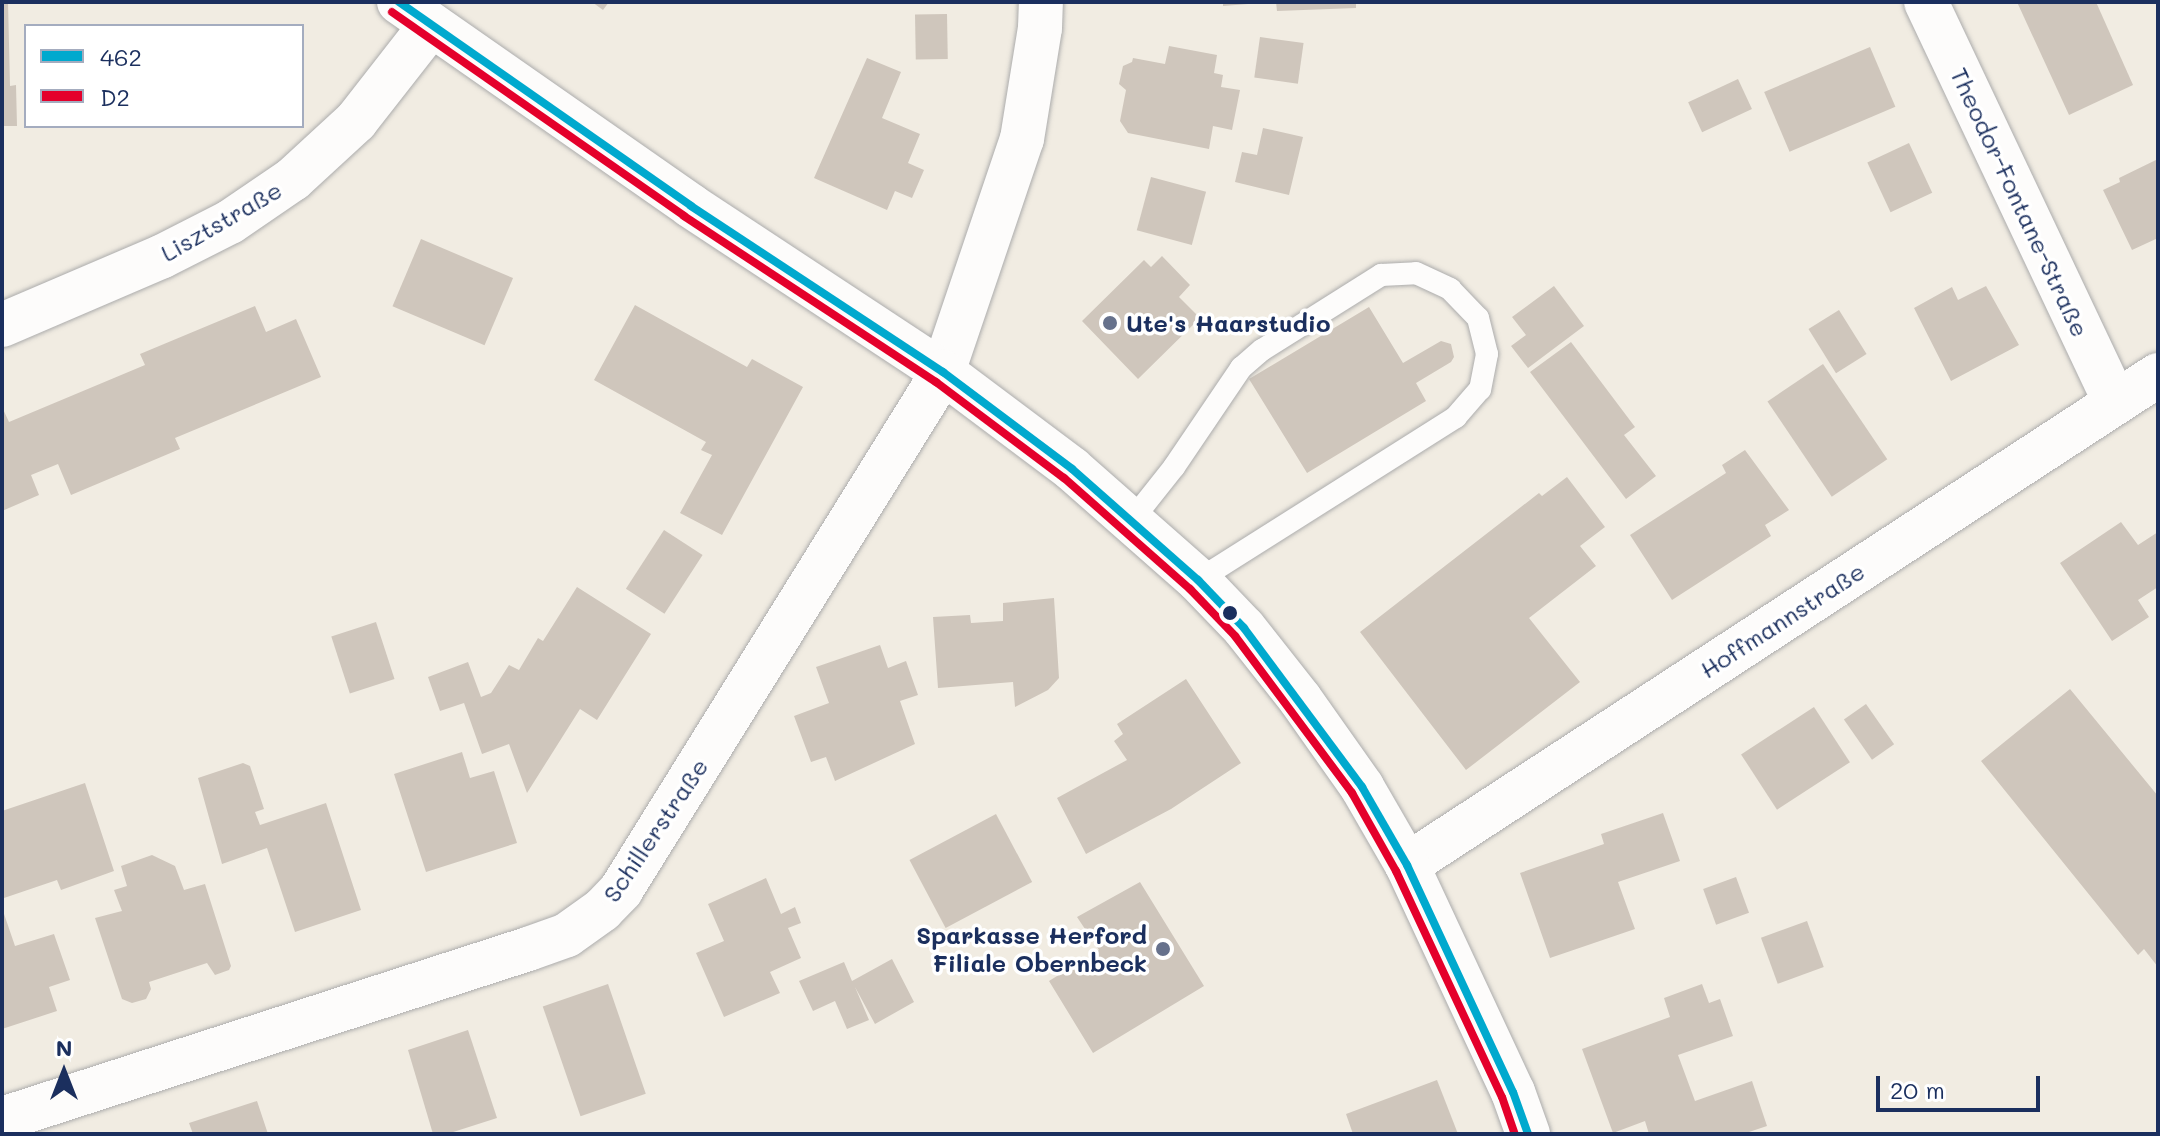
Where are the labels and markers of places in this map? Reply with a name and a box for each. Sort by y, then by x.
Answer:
place label: Ute's Haarstudio [1126,309,1331,337]
marker: Ute's Haarstudio [1101,314,1119,332]
unlabelled marker [1222,605,1238,621]
place label: Sparkasse Herford Filiale Obernbeck [916,921,1147,977]
marker: Sparkasse Herford Filiale Obernbeck [1154,940,1172,958]

